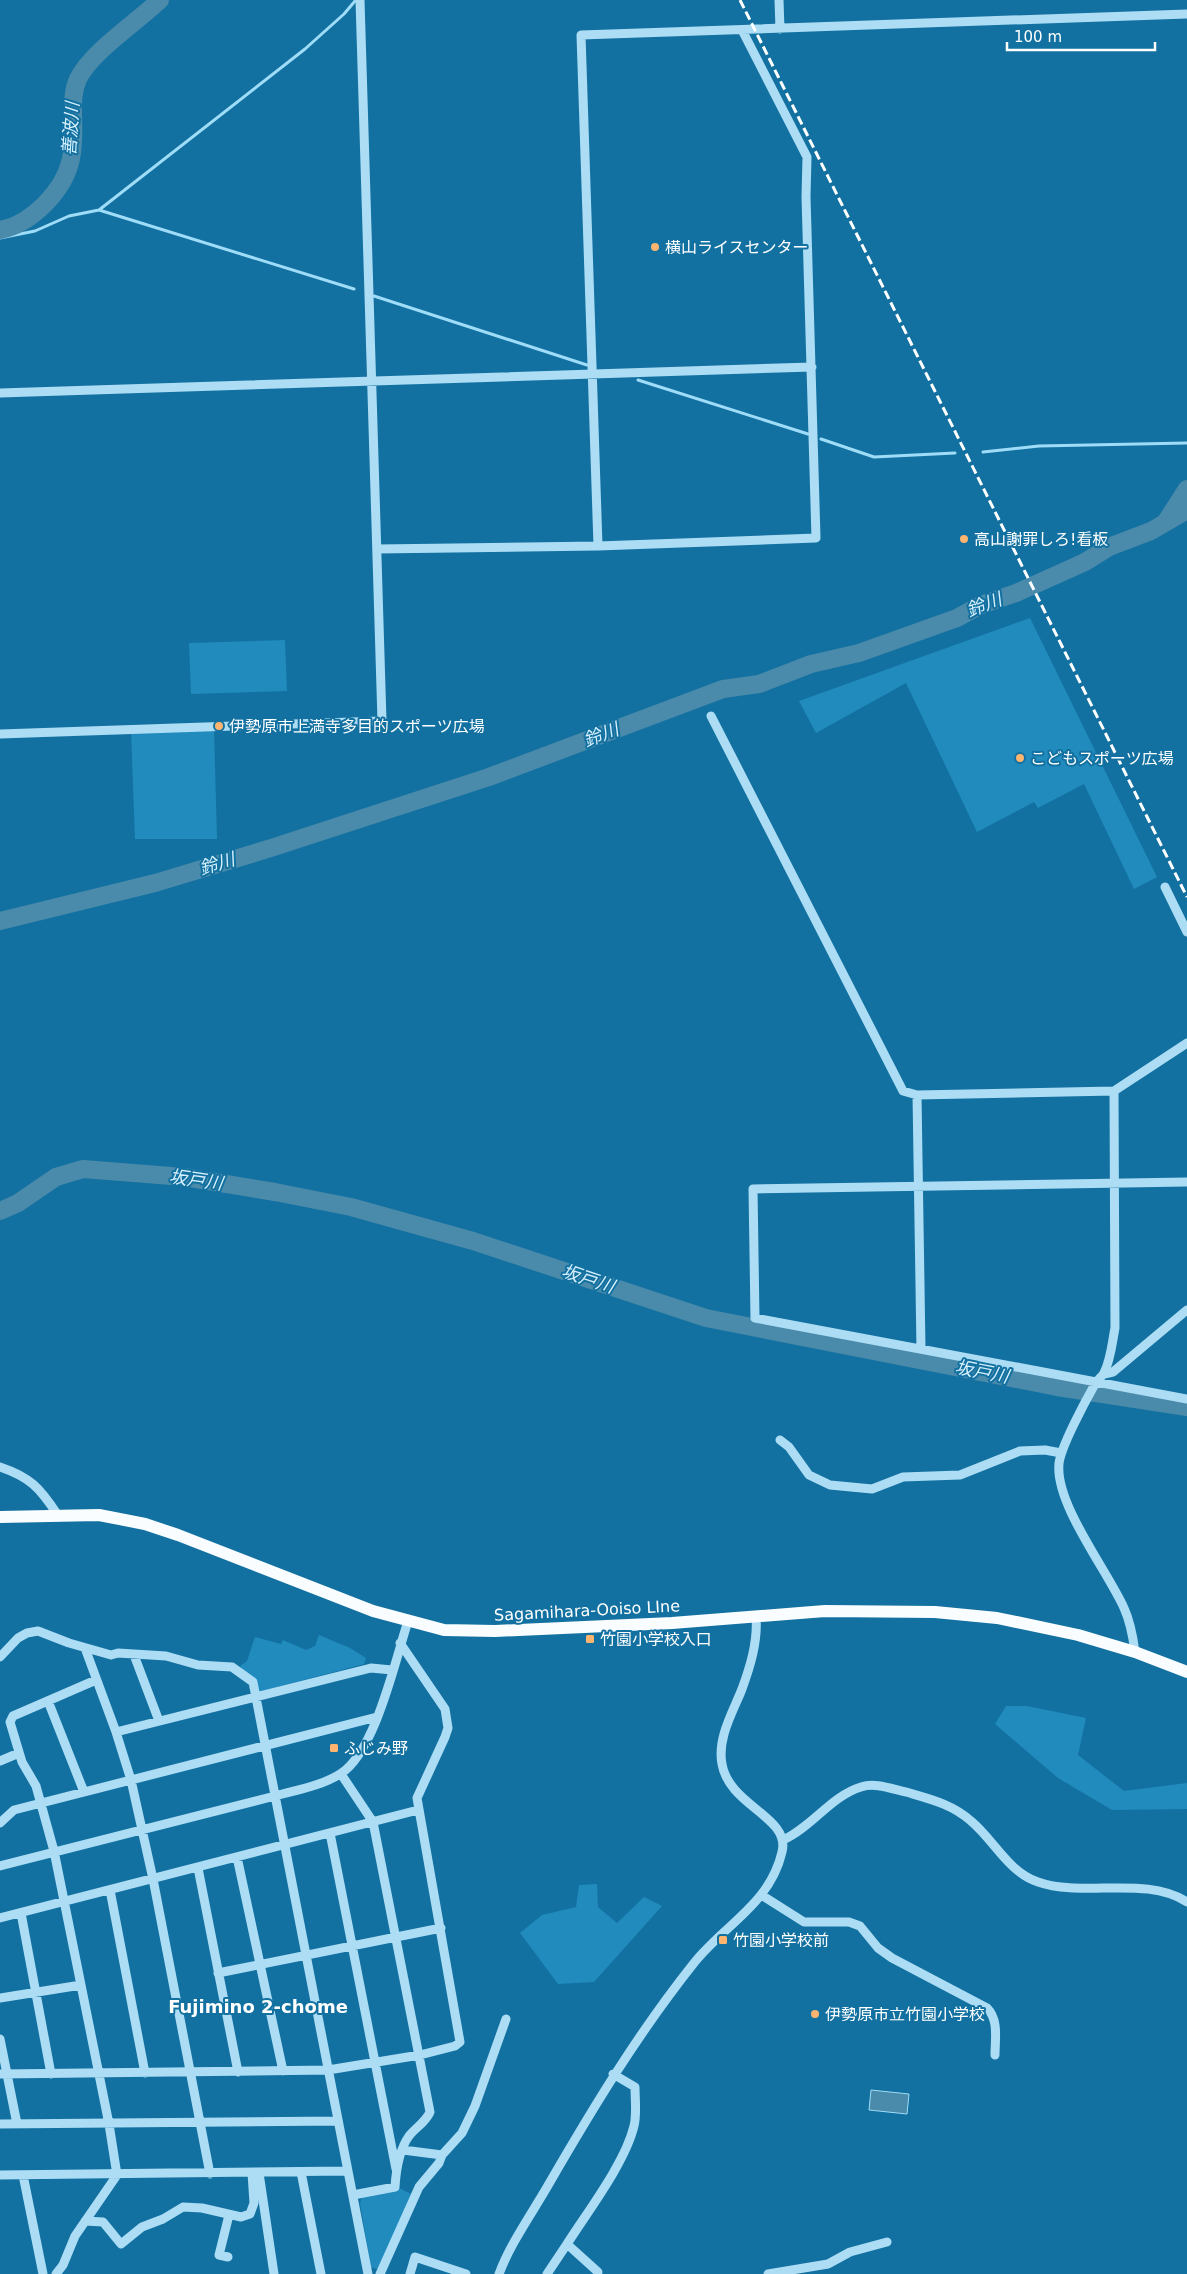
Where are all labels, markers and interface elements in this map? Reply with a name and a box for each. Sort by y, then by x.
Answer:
scale bar [1007,20,1154,52]
text: 100 m [1014,28,1062,46]
water label: 善波川 [58,99,83,157]
place label: 横山ライスセンター [665,238,809,257]
marker: 横山ライスセンター [649,241,661,253]
place label: 高山謝罪しろ!看板 [974,530,1108,549]
marker: 高山謝罪しろ!看板 [958,533,970,545]
water label: 鈴川 [963,588,1006,621]
place label: 伊勢原市上満寺多目的スポーツ広場 [229,717,485,736]
water label: 鈴川 [580,718,623,751]
marker: 伊勢原市上満寺多目的スポーツ広場 [213,720,225,732]
place label: こどもスポーツ広場 [1030,749,1174,768]
marker: こどもスポーツ広場 [1014,752,1026,764]
water label: 鈴川 [197,848,239,879]
water label: 坂戸川 [168,1165,226,1194]
water label: 坂戸川 [559,1260,619,1297]
water label: 坂戸川 [954,1356,1013,1387]
street label: Sagamihara-Ooiso LIne [494,1596,680,1625]
place label: 竹園小学校入口 [600,1630,712,1649]
marker: 竹園小学校入口 [584,1633,596,1645]
place label: ふじみ野 [344,1739,408,1758]
marker: ふじみ野 [328,1742,340,1754]
place label: 竹園小学校前 [733,1931,829,1950]
marker: 竹園小学校前 [717,1934,729,1946]
district label: Fujimino 2-chome [168,1996,348,2017]
place label: 伊勢原市立竹園小学校 [825,2005,985,2024]
marker: 伊勢原市立竹園小学校 [809,2008,821,2020]

